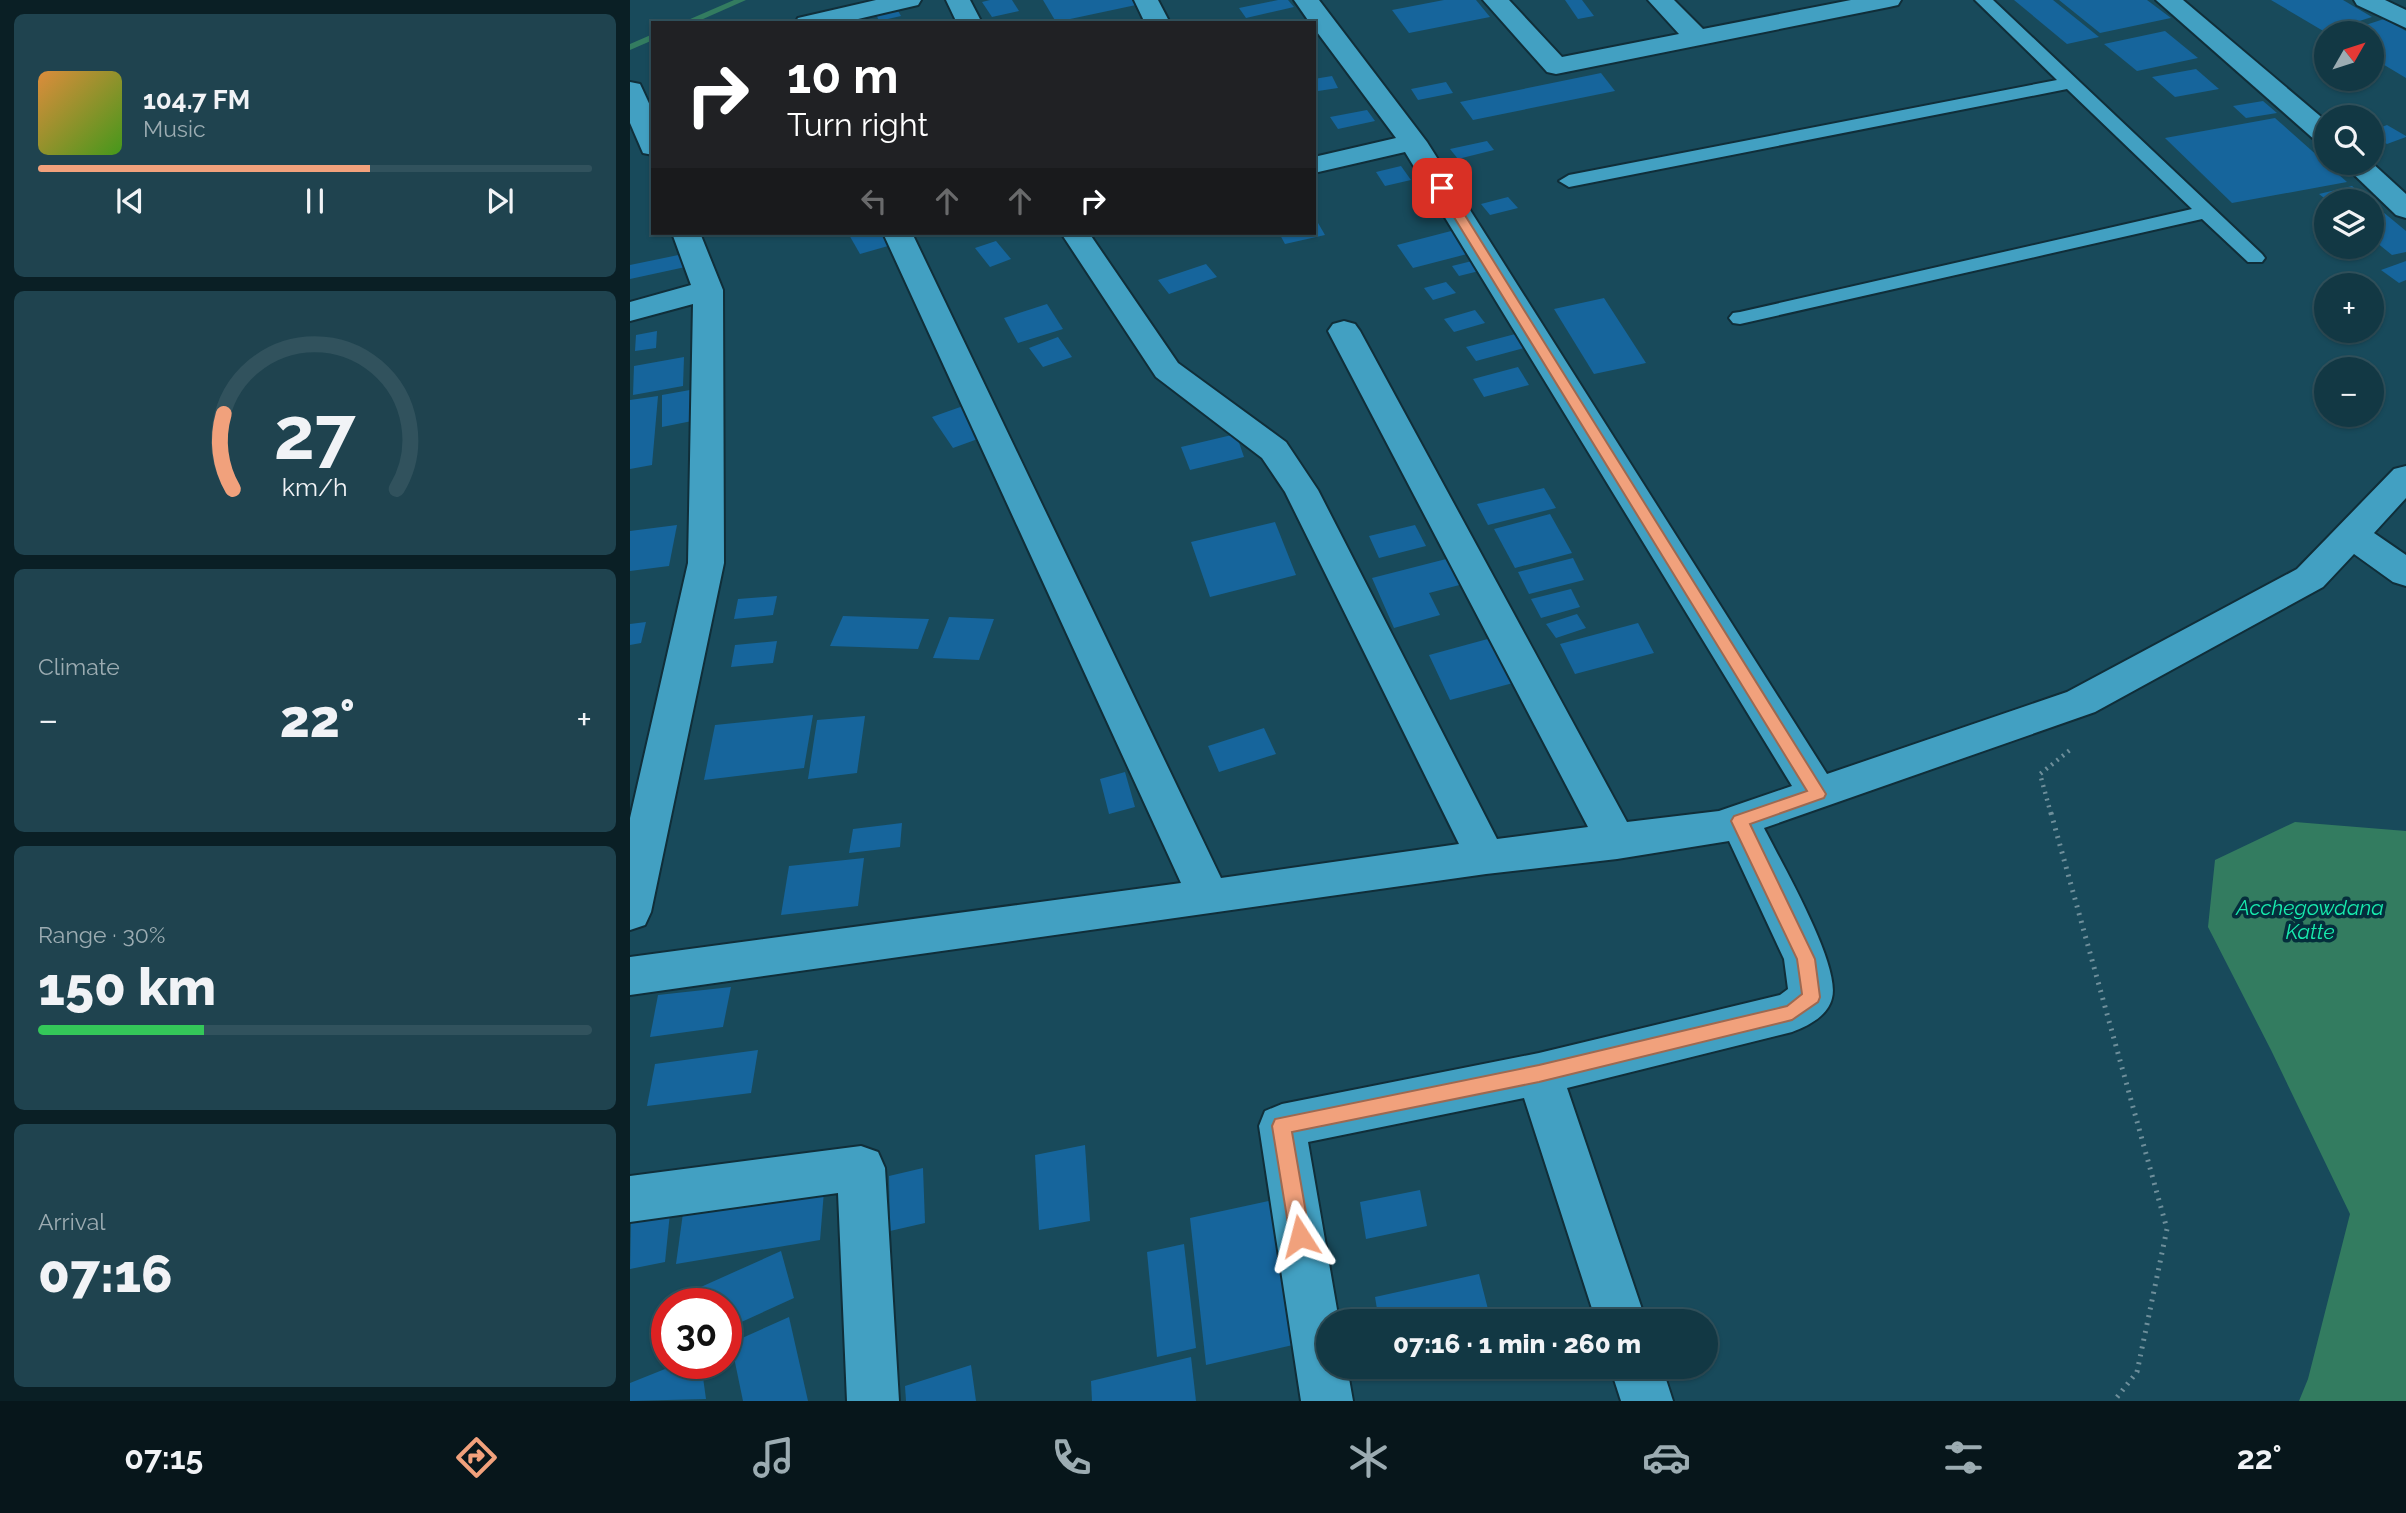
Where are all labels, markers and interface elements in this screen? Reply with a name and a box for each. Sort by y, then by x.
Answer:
north arrow [2314,21,2384,91]
map controls [2314,21,2384,427]
text: 10 m [787,47,899,104]
icon: right [672,49,763,140]
text: 104.7 FM [143,85,250,115]
button: search [2314,105,2384,175]
text: Turn right [787,106,928,143]
text: Music [143,115,206,142]
pin [1412,158,1472,218]
icon: arrive [1423,169,1461,207]
icon: previous [111,182,149,220]
icon: pause [296,182,334,220]
icon: next [481,182,519,220]
icon: left [855,182,893,220]
icon: ahead [928,182,966,220]
icon: ahead [1001,182,1039,220]
icon: right [1074,182,1112,220]
button: layers [2314,189,2384,259]
button: + [2314,273,2384,343]
button: − [2314,357,2384,427]
text: 27 [274,392,356,477]
text: km/h [282,472,348,502]
text: Climate [38,653,120,680]
text: 22° [280,688,355,749]
text: − [38,697,58,742]
text: + [576,697,592,742]
water label: Acchegowdana Katte [2235,895,2384,944]
text: Range · 30% [38,921,165,948]
text: 150 km [38,956,216,1017]
position arrow [1263,1199,1337,1273]
text: Arrival [38,1208,105,1235]
text: 07:16 [38,1243,173,1304]
speed limit sign: 30 [651,1288,742,1379]
text: 07:16 · 1 min · 260 m [1393,1329,1641,1359]
icon: directions [452,1433,501,1482]
icon: music [749,1433,798,1482]
icon: phone [1047,1433,1096,1482]
icon: climate [1344,1433,1393,1482]
icon: car [1642,1433,1691,1482]
icon: filters [1939,1433,1988,1482]
text: 07:15 [124,1439,203,1476]
text: 22° [2237,1439,2282,1476]

